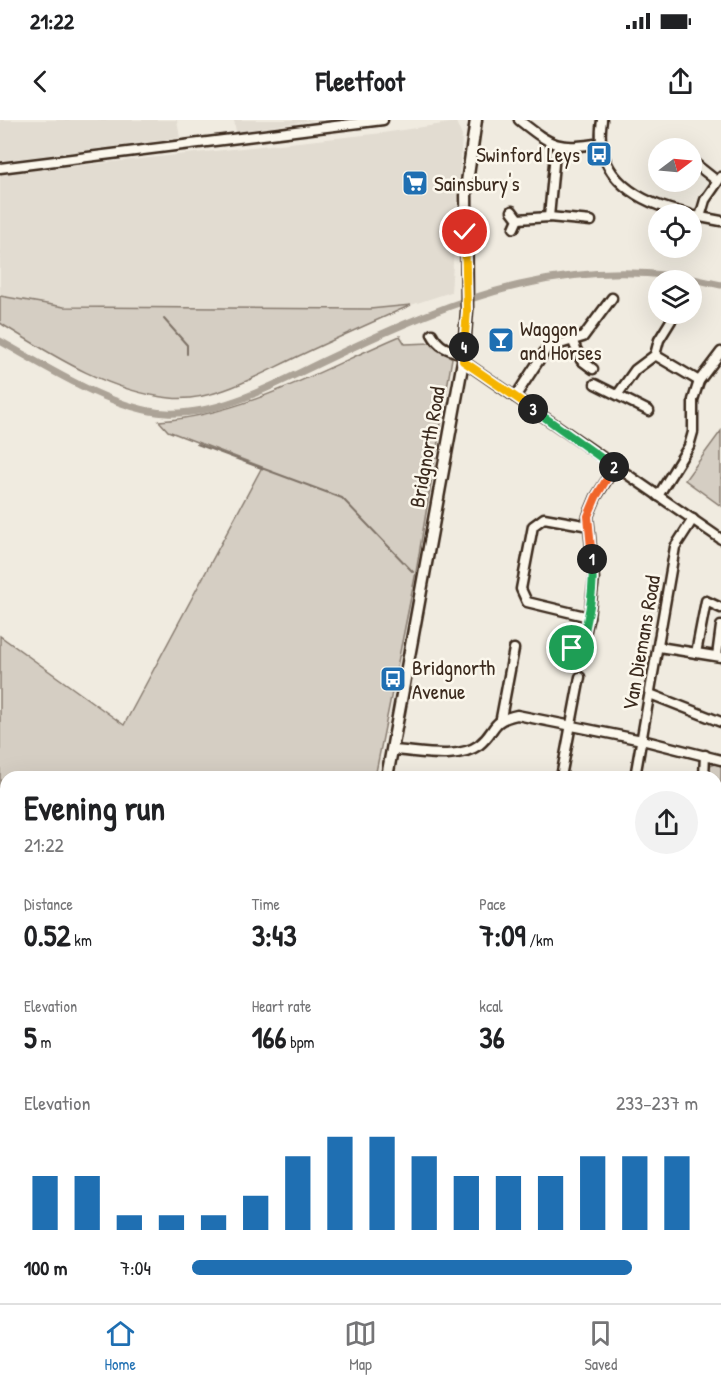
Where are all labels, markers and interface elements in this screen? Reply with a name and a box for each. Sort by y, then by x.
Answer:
text: 21:22 [30,6,74,36]
text: Fleetfoot [316,63,405,99]
icon: back [24,65,57,98]
icon: share [664,65,697,98]
north arrow [648,138,702,192]
map controls [648,138,702,324]
bus stop icon: Swinford Leys [584,139,614,169]
place label: Swinford Leys [476,140,580,169]
supermarket icon: Sainsbury's [400,168,430,198]
place label: Sainsbury's [434,169,520,198]
button: locate [648,204,702,258]
pin [439,206,490,257]
icon: check [448,215,481,248]
button: layers [648,270,702,324]
place label: Waggon and Horses [520,314,602,367]
bar icon: Waggon and Horses [486,325,516,355]
pin: 4 [449,332,479,362]
text: 4 [461,336,467,358]
street label: Bridgnorth Road [402,384,452,510]
pin: 3 [518,394,548,424]
text: 3 [529,398,537,420]
pin: 2 [599,452,629,482]
text: 2 [610,456,618,478]
pin: 1 [577,544,607,574]
text: 1 [589,548,595,570]
street label: Van Diemans Road [615,573,667,713]
pin [546,622,597,673]
icon: arrive [555,631,588,664]
place label: Bridgnorth Avenue [412,653,495,706]
bus stop icon: Bridgnorth Avenue [378,664,408,694]
text: Evening run [24,786,165,830]
button: share [635,791,698,854]
text: 21:22 [24,831,64,858]
text: Distance [24,893,73,915]
text: Time [252,893,280,915]
text: Pace [479,893,506,915]
text: 0.52 [24,915,71,955]
text: 3:43 [252,915,297,955]
text: 7:09 [479,915,526,955]
text: km [71,929,92,951]
text: /km [526,929,554,951]
text: Elevation [24,995,77,1017]
text: Heart rate [252,995,311,1017]
text: kcal [479,995,503,1017]
text: 5 [24,1017,37,1057]
text: 166 [252,1017,287,1057]
text: 36 [479,1017,505,1057]
text: m [37,1031,51,1053]
text: bpm [287,1031,315,1053]
text: Elevation [24,1089,90,1116]
text: 233–237 m [616,1089,698,1116]
text: 100 m [24,1254,67,1281]
text: 7:04 [120,1254,151,1281]
tab: Home [104,1317,137,1375]
tab: Map [344,1317,377,1375]
tab: Saved [584,1317,617,1375]

